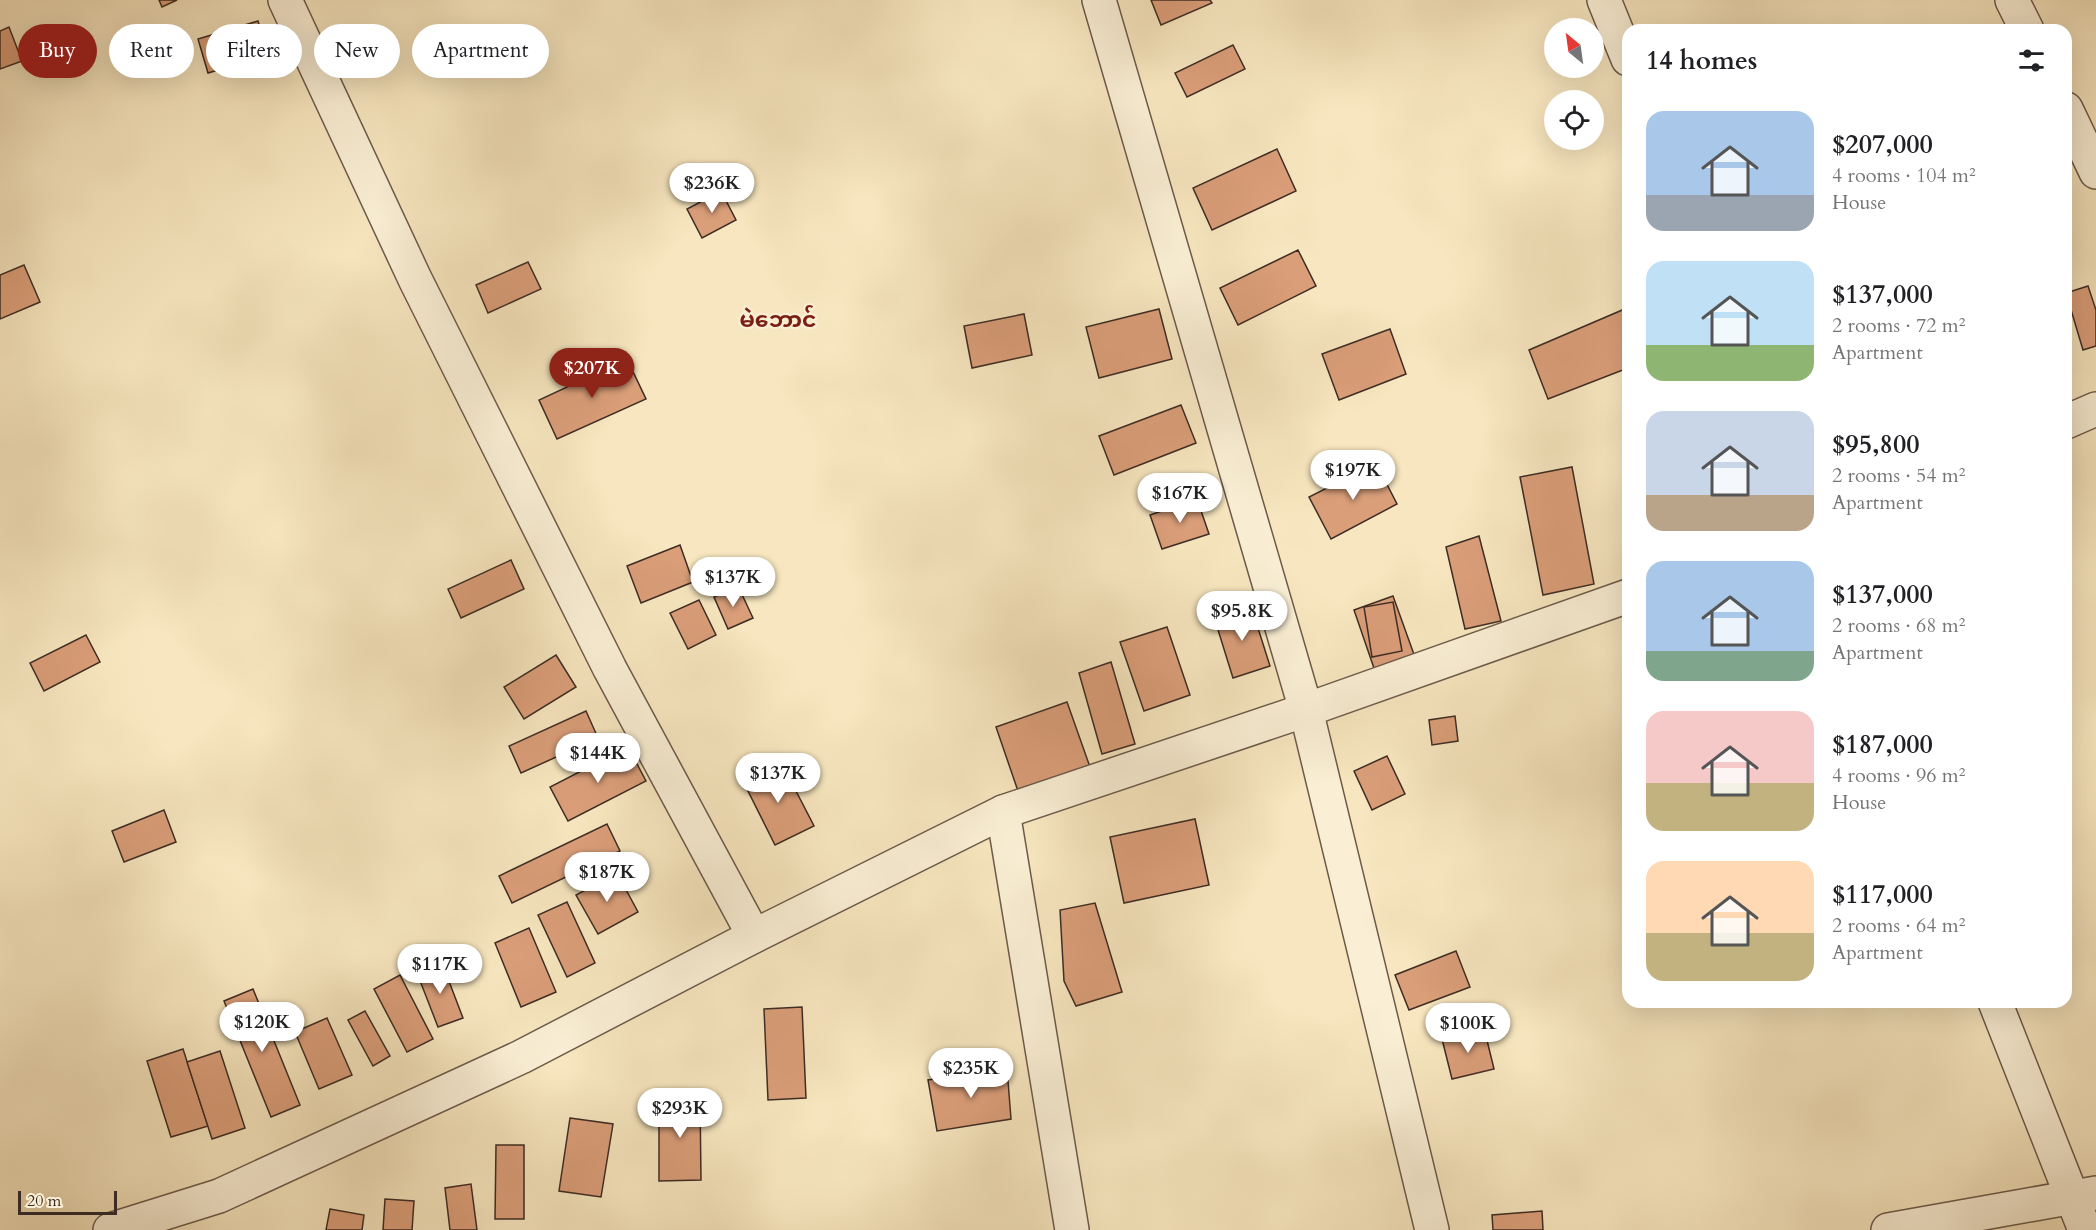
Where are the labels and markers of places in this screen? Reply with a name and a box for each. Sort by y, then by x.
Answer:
pin: $236K [670,163,754,214]
pin: $207K [550,348,634,399]
pin: $197K [1311,450,1395,501]
pin: $167K [1138,473,1222,524]
pin: $137K [691,557,775,608]
pin: $95.8K [1193,591,1291,642]
pin: $144K [556,733,640,784]
pin: $137K [736,753,820,804]
pin: $187K [565,852,649,903]
pin: $117K [398,944,482,995]
pin: $120K [220,1002,304,1053]
pin: $100K [1426,1003,1510,1054]
pin: $235K [929,1048,1013,1099]
pin: $293K [638,1088,722,1139]

